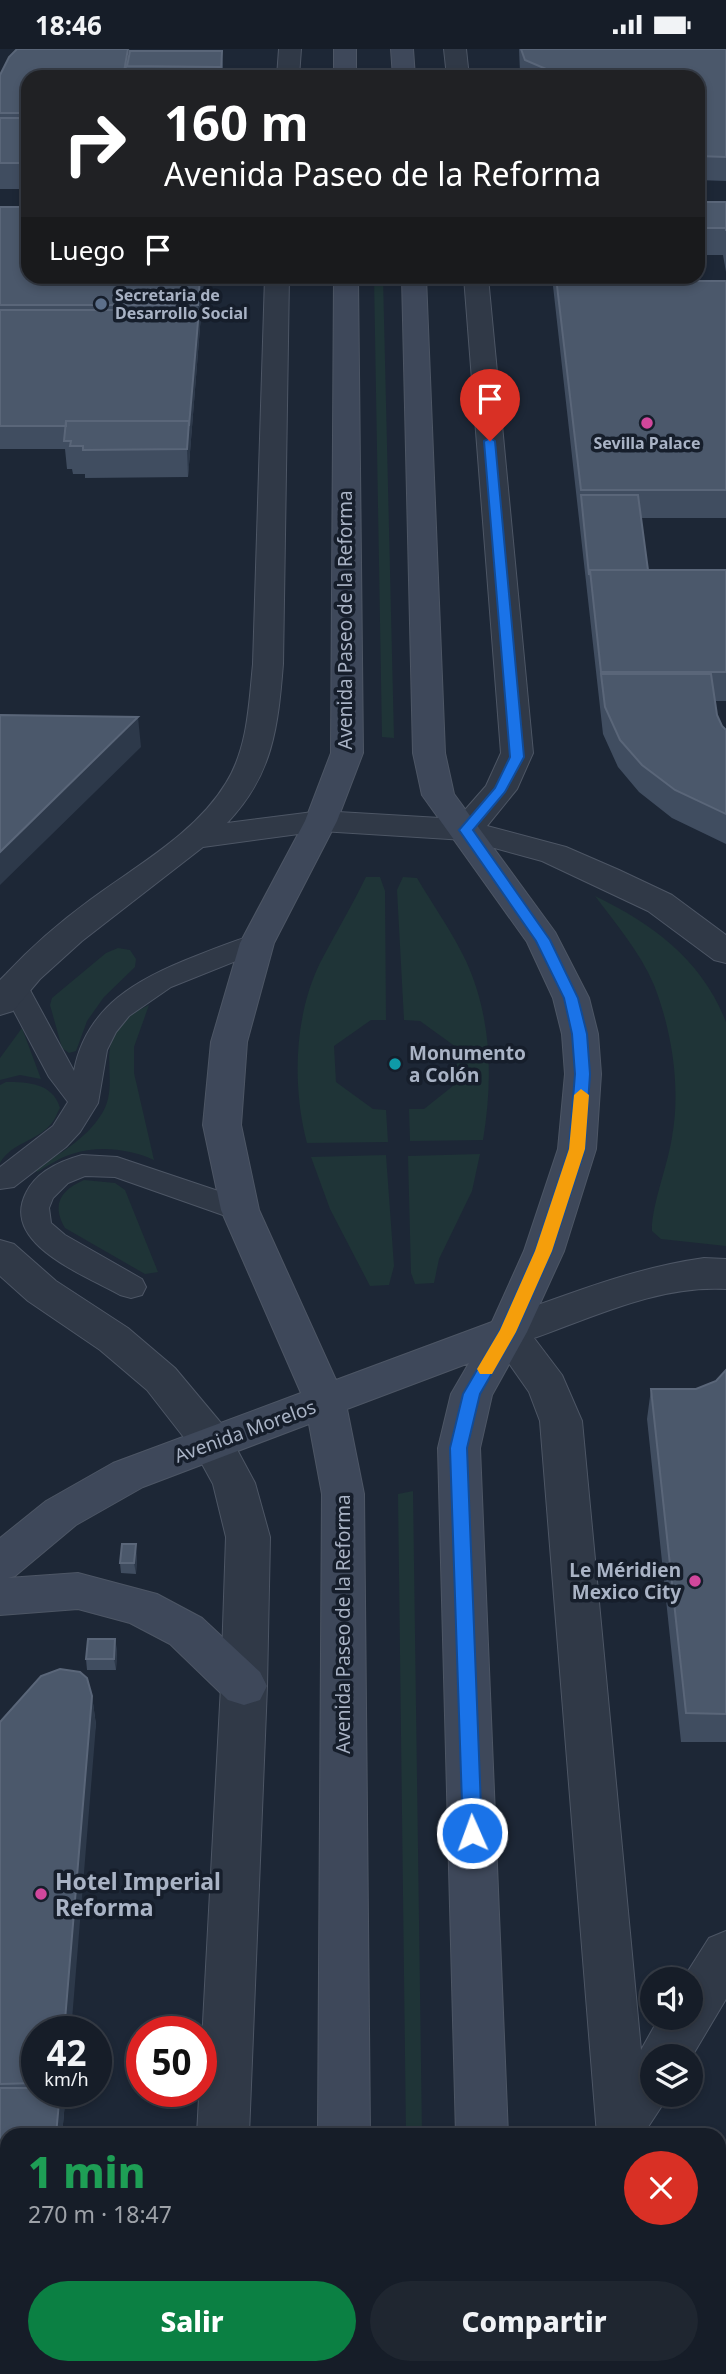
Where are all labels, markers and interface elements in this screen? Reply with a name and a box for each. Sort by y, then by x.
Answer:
text: 18:46 [35,7,102,43]
text: 160 m [164,89,309,155]
icon: right [49,98,140,189]
text: Avenida Paseo de la Reforma [164,152,601,195]
icon: arrive [139,231,177,269]
text: Luego [49,232,125,268]
place label: Secretaria de Desarrollo Social [115,284,248,324]
marker: Secretaria de Desarrollo Social [93,296,109,312]
pin [460,369,520,441]
icon: arrive [471,380,509,418]
marker: Sevilla Palace [639,415,655,431]
place label: Sevilla Palace [594,432,700,454]
street label: Avenida Paseo de la Reforma [332,490,358,750]
place label: Monumento a Colón [409,1040,526,1088]
marker: Monumento a Colón [387,1056,403,1072]
street label: Avenida Morelos [171,1393,319,1469]
street label: Avenida Paseo de la Reforma [330,1494,356,1754]
place label: Le Méridien Mexico City [569,1557,681,1605]
marker: Le Méridien Mexico City [687,1573,703,1589]
position arrow [435,1796,509,1870]
place label: Hotel Imperial Reforma [55,1865,221,1923]
marker: Hotel Imperial Reforma [33,1886,49,1902]
map controls [640,1967,703,2107]
button: sound [640,1967,703,2030]
speed limit sign: 50 [126,2016,217,2107]
text: 42 [46,2029,87,2076]
button: layers [640,2044,703,2107]
text: km/h [44,2067,89,2091]
text: 1 min [28,2143,145,2200]
button: close [624,2151,698,2225]
text: 270 m · 18:47 [28,2198,172,2230]
button: Salir [28,2281,356,2361]
button: Compartir [370,2281,698,2361]

